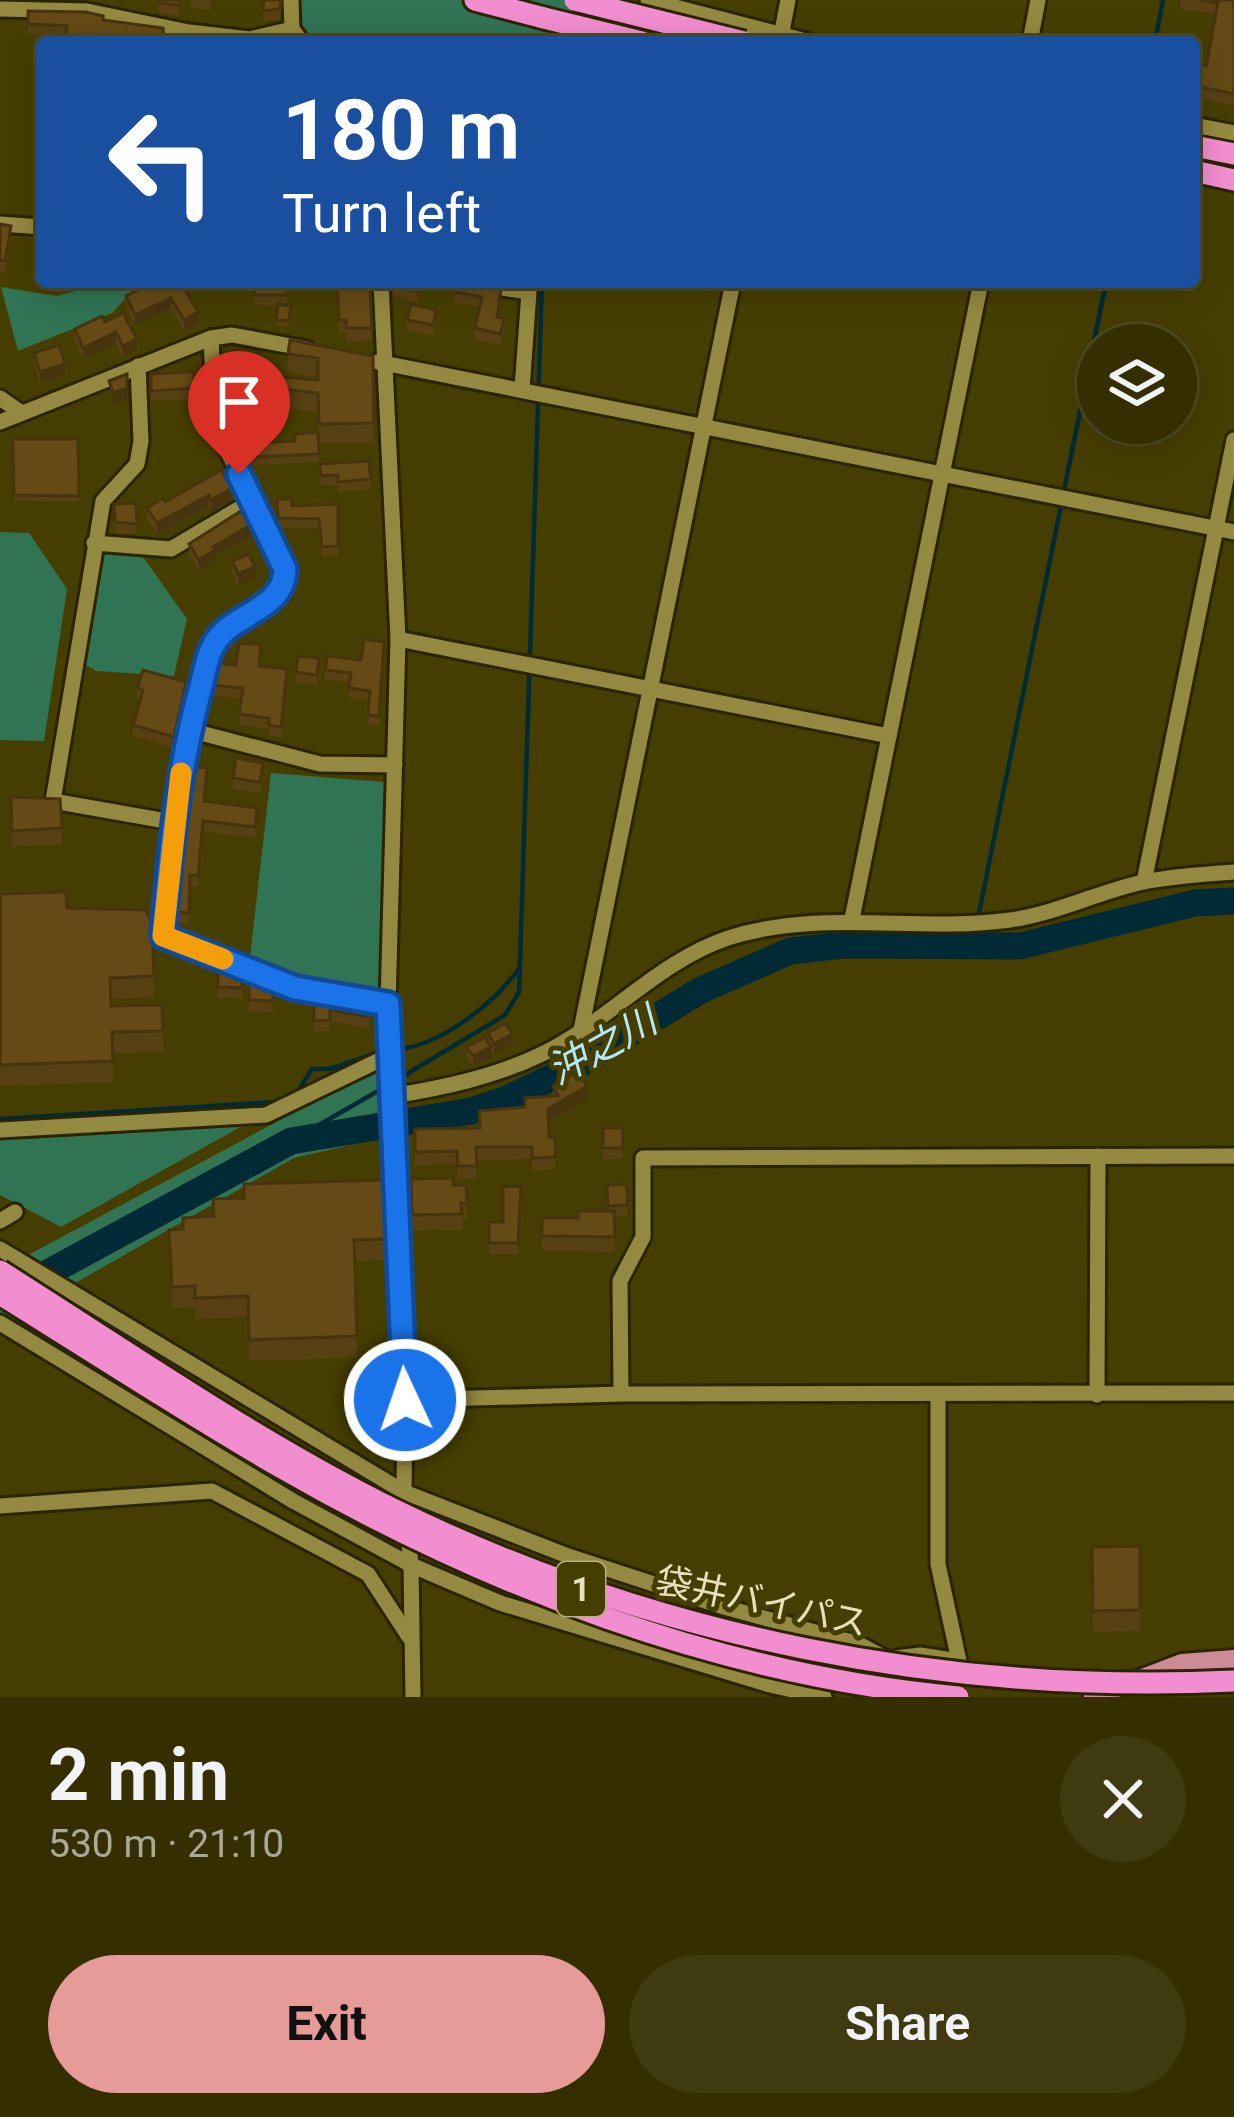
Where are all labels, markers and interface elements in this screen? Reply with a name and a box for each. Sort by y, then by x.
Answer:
text: 180 m [282,81,520,180]
icon: left [84,84,240,240]
text: Turn left [282,182,481,245]
map controls [1077,324,1197,444]
button: layers [1077,324,1197,444]
pin [188,351,290,474]
icon: arrive [206,369,272,435]
water label: 沖之川 [540,995,668,1094]
position arrow [342,1337,468,1463]
street label: 袋井バイパス [652,1559,871,1645]
road number: 1 [557,1562,605,1616]
text: 2 min [48,1733,229,1818]
button: close [1060,1736,1186,1862]
text: 530 m · 21:10 [48,1821,284,1867]
button: Exit [48,1955,605,2093]
button: Share [629,1955,1186,2093]

